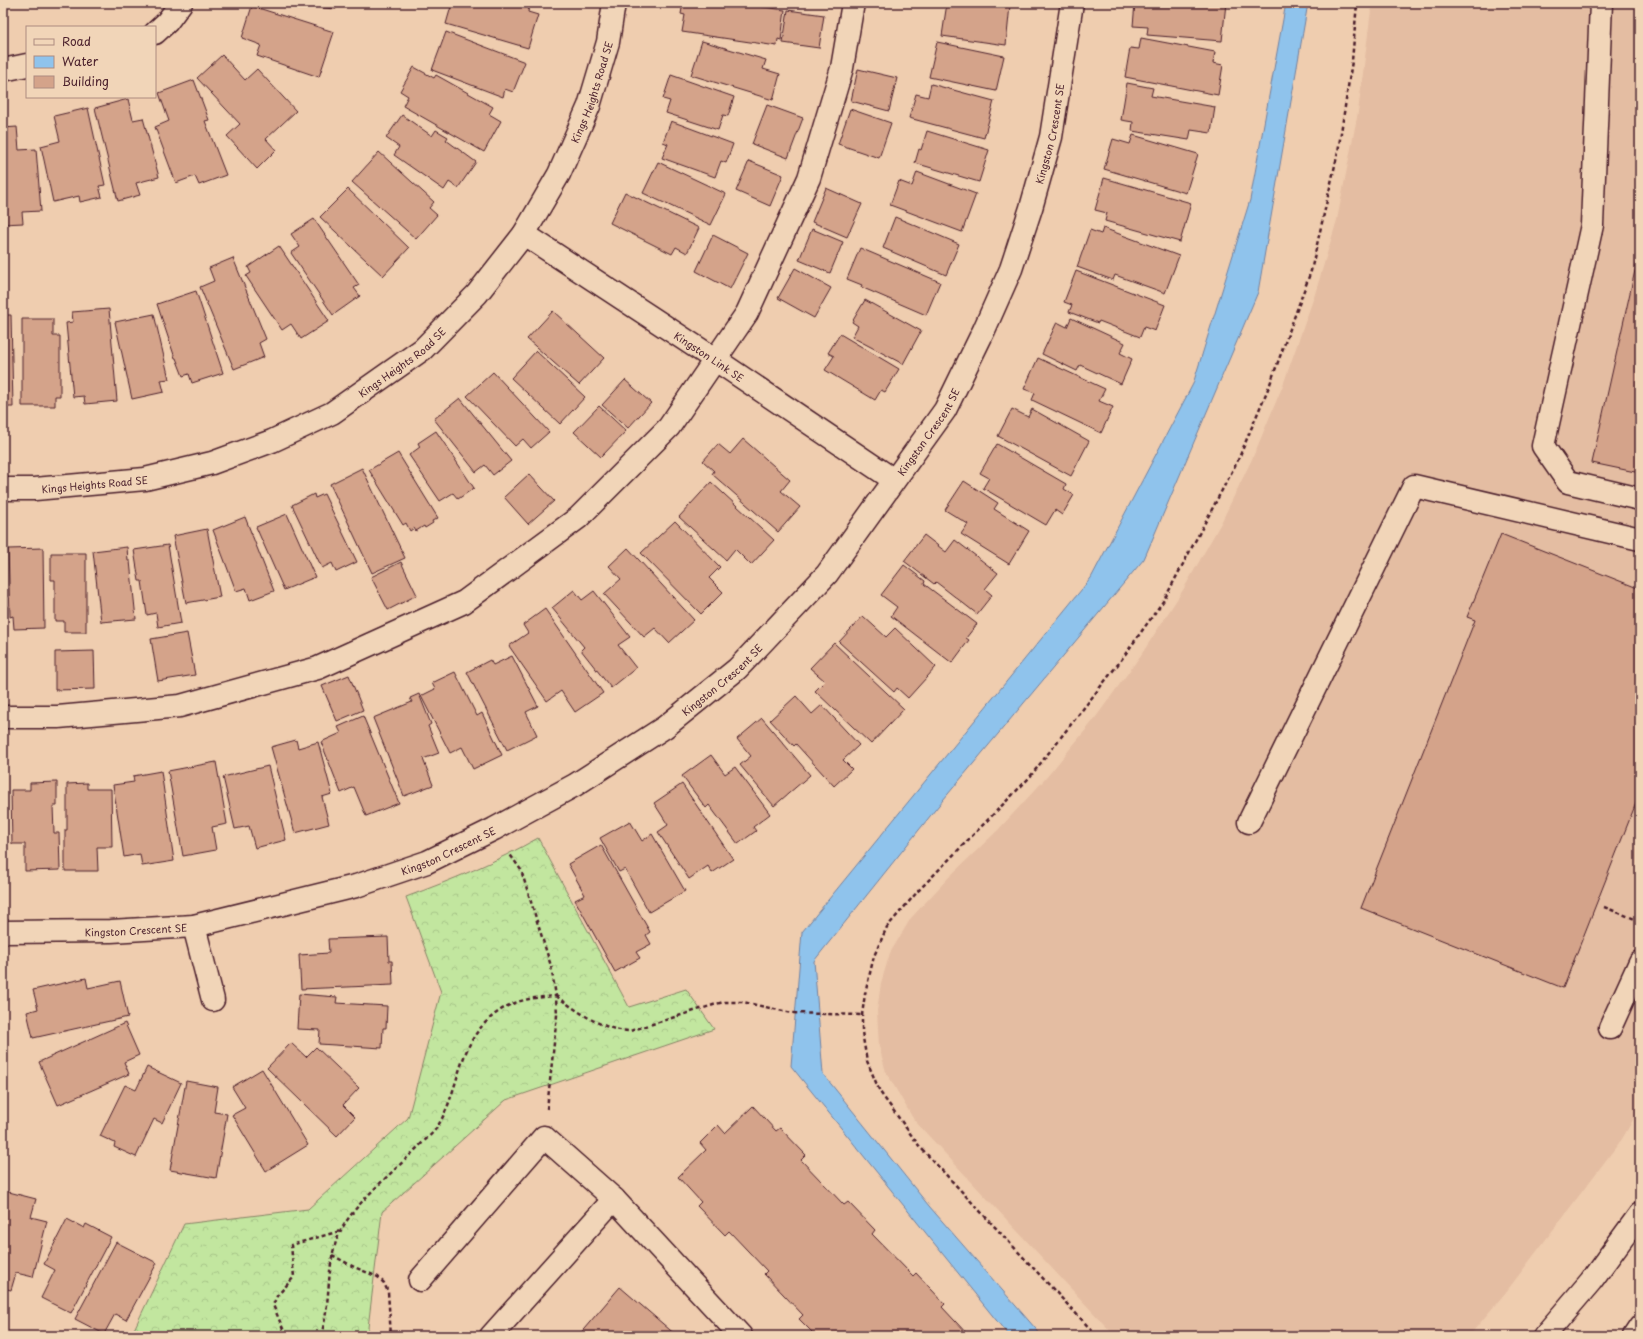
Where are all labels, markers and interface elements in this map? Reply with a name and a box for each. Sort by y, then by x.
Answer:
legend [26,26,156,98]
text: Road [62,32,91,50]
street label: Kings Heights Road SE [566,39,615,145]
text: Water [62,52,99,70]
text: Building [62,72,109,90]
street label: Kingston Crescent SE [1031,82,1067,185]
street label: Kings Heights Road SE [355,323,448,400]
street label: Kingston Link SE [672,327,747,385]
street label: Kingston Crescent SE [893,385,962,478]
street label: Kings Heights Road SE [41,471,149,496]
street label: Kingston Crescent SE [678,640,765,719]
street label: Kingston Crescent SE [399,822,498,878]
street label: Kingston Crescent SE [85,919,188,939]

